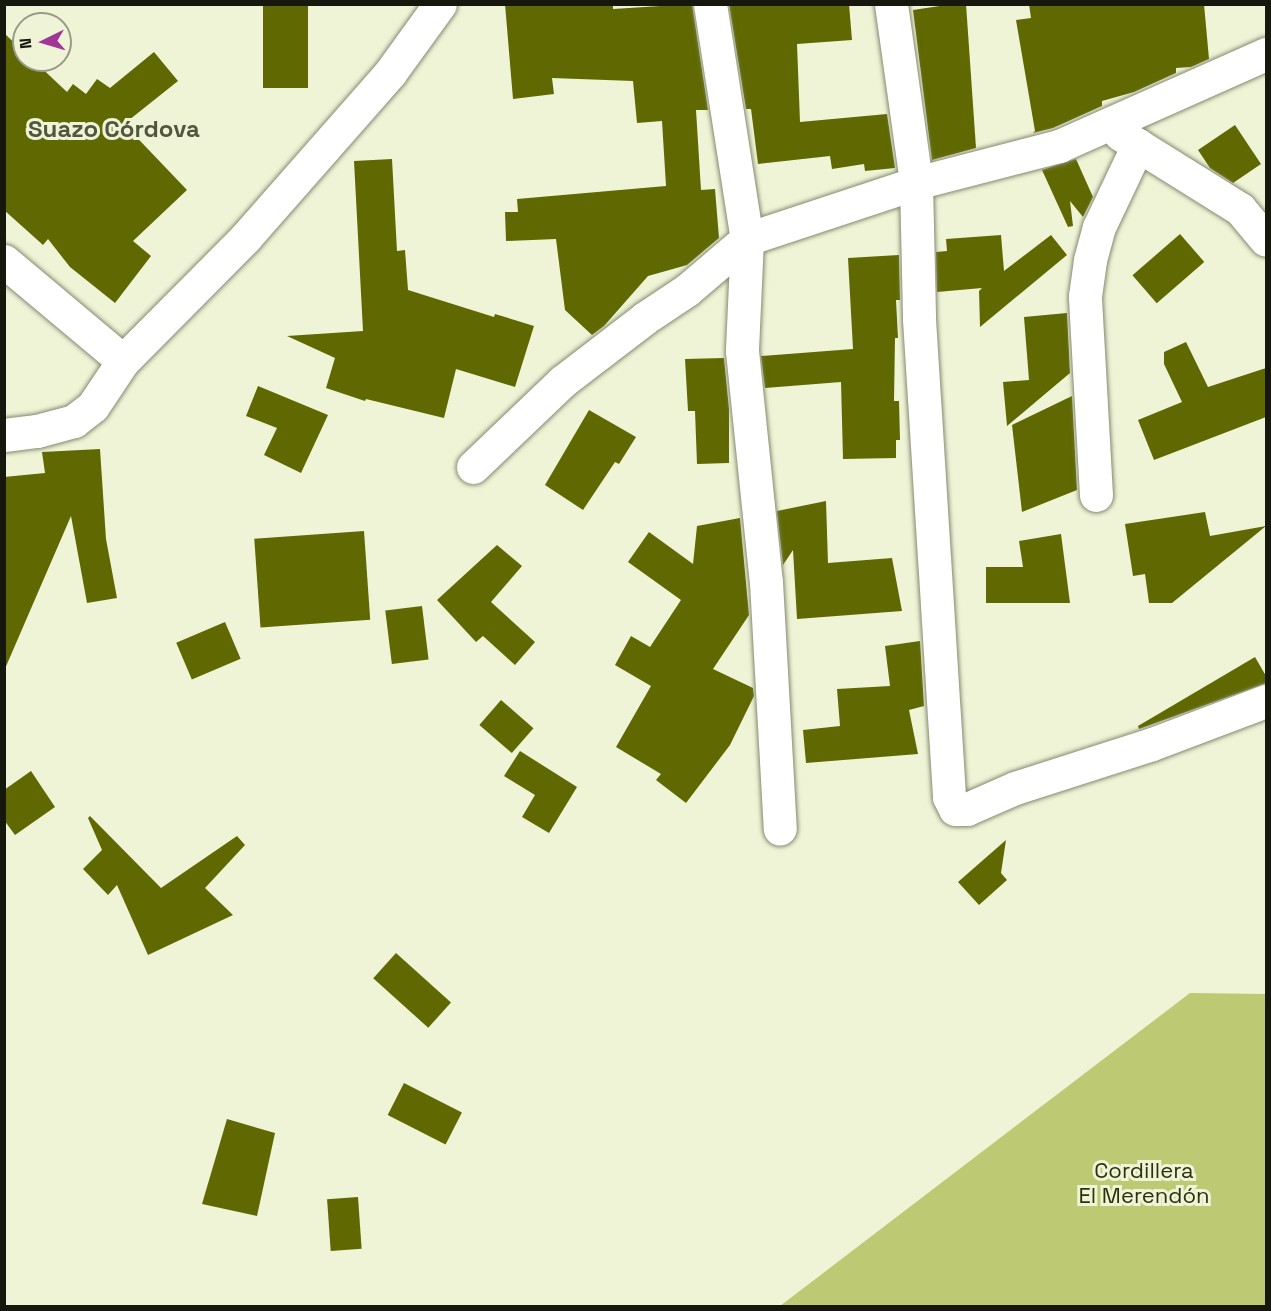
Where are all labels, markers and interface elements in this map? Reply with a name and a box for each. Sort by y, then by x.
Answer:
north arrow [12,12,72,72]
text: N [15,37,36,50]
district label: Suazo Córdova [28,115,200,143]
park label: Cordillera El Merendón [1078,1157,1210,1208]

